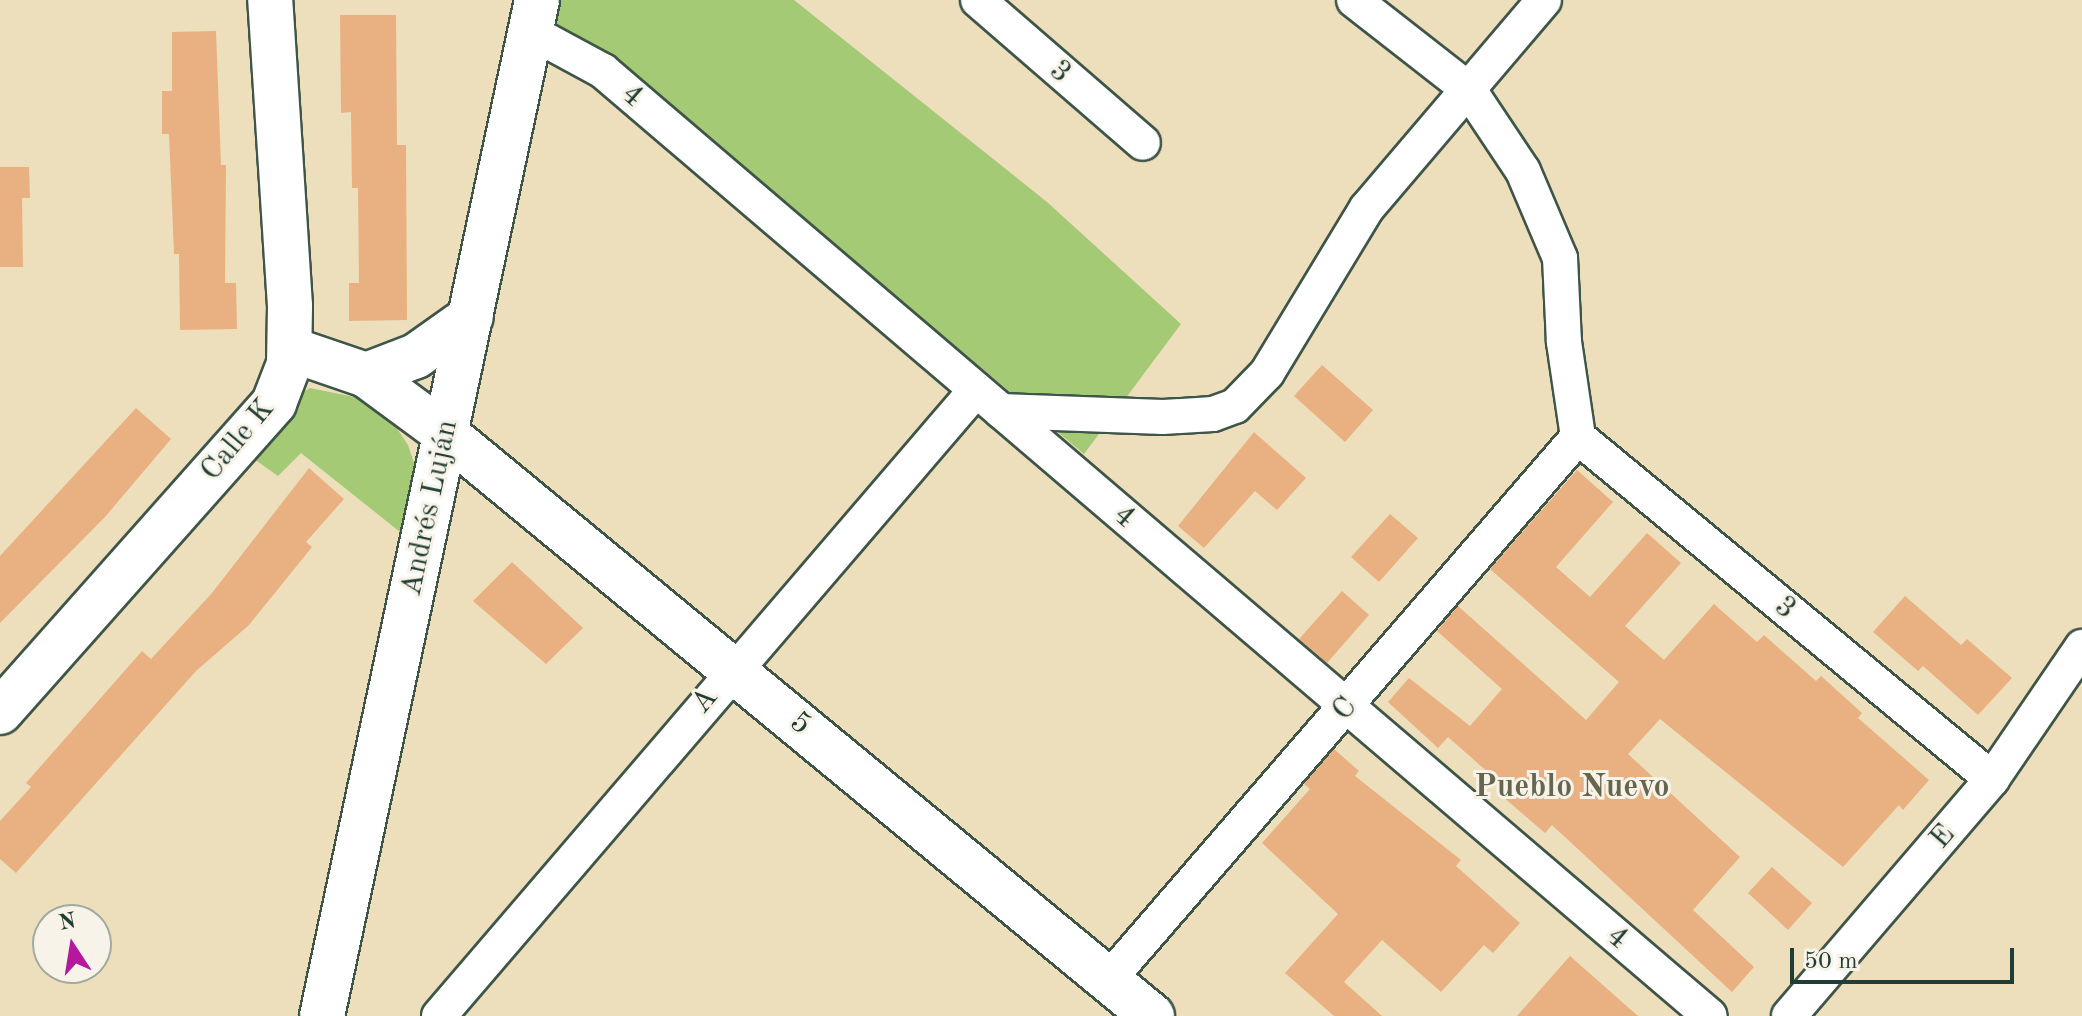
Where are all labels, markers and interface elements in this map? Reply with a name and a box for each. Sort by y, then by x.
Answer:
street label: 3 [1042,53,1078,91]
street label: 4 [614,77,650,115]
street label: Calle K [193,392,283,488]
street label: Andrés Luján [394,417,466,599]
street label: 4 [1106,498,1142,536]
street label: 3 [1767,589,1803,627]
street label: A [684,681,726,721]
street label: C [1325,690,1365,728]
street label: 5 [782,705,818,743]
district label: Pueblo Nuevo [1474,769,1670,807]
street label: E [1923,817,1963,857]
north arrow [32,904,112,984]
text: N [57,910,78,935]
street label: 4 [1599,919,1635,957]
scale bar [1794,932,2018,982]
text: 50 m [1804,950,1858,974]

